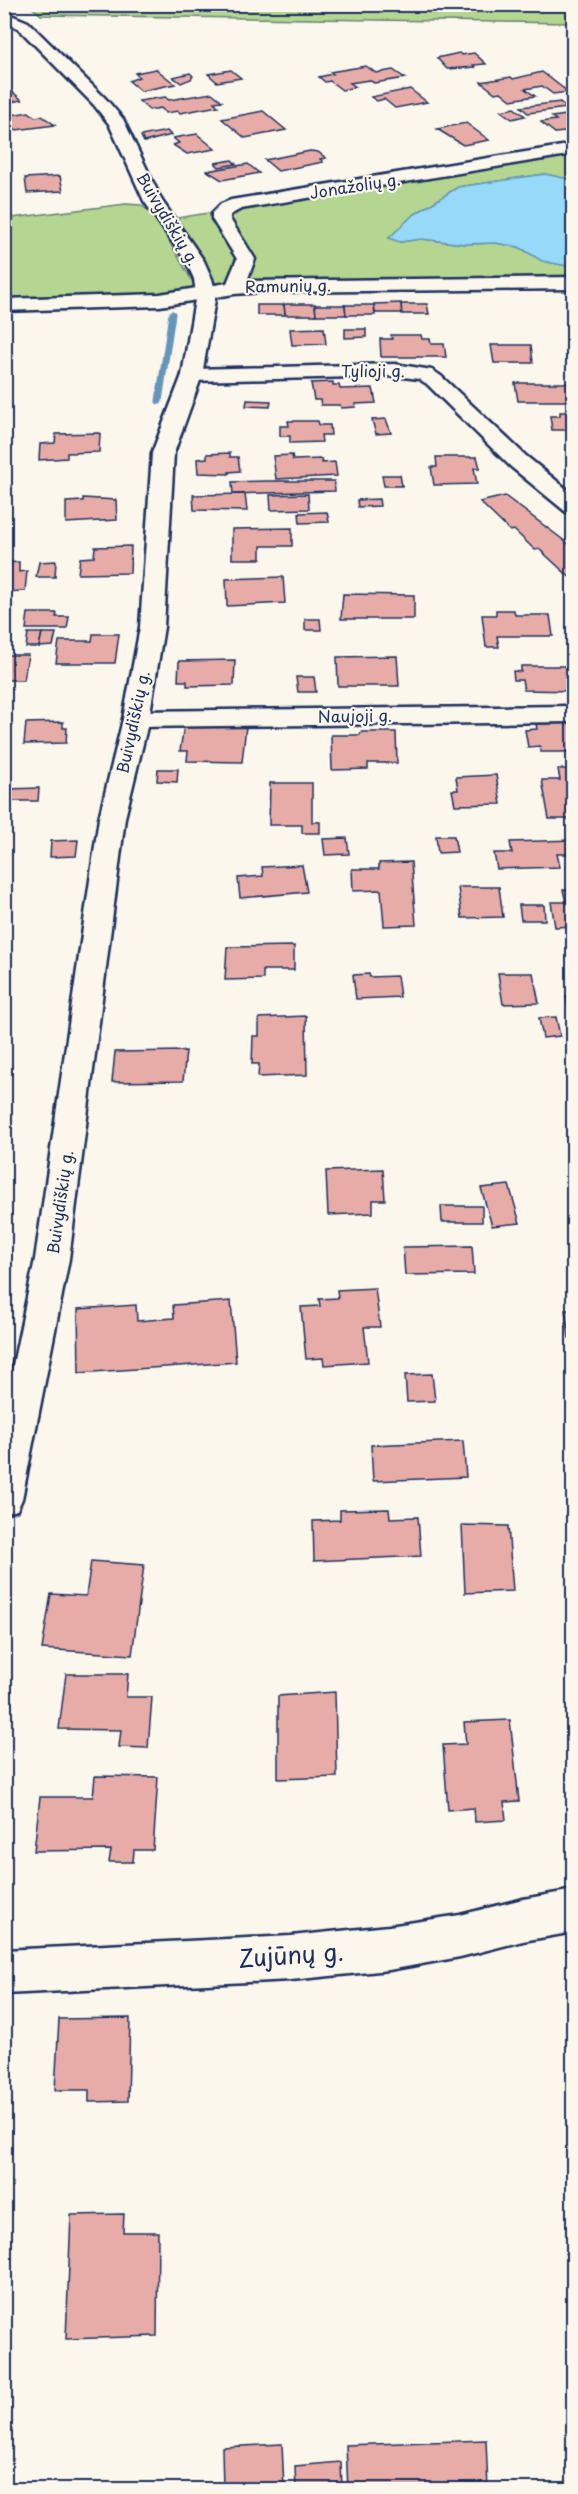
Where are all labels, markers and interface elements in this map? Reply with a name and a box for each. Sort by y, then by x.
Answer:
street label: Jonažolių g. [308,166,402,204]
street label: Buivydiškių g. [132,167,206,270]
street label: Ramunių g. [245,272,331,298]
street label: Tylioji g. [341,358,405,382]
street label: Buivydiškių g. [109,668,155,776]
street label: Naujoji g. [318,702,392,728]
street label: Buivydiškių g. [40,1148,78,1255]
street label: Zujūnų g. [237,1932,345,1976]

